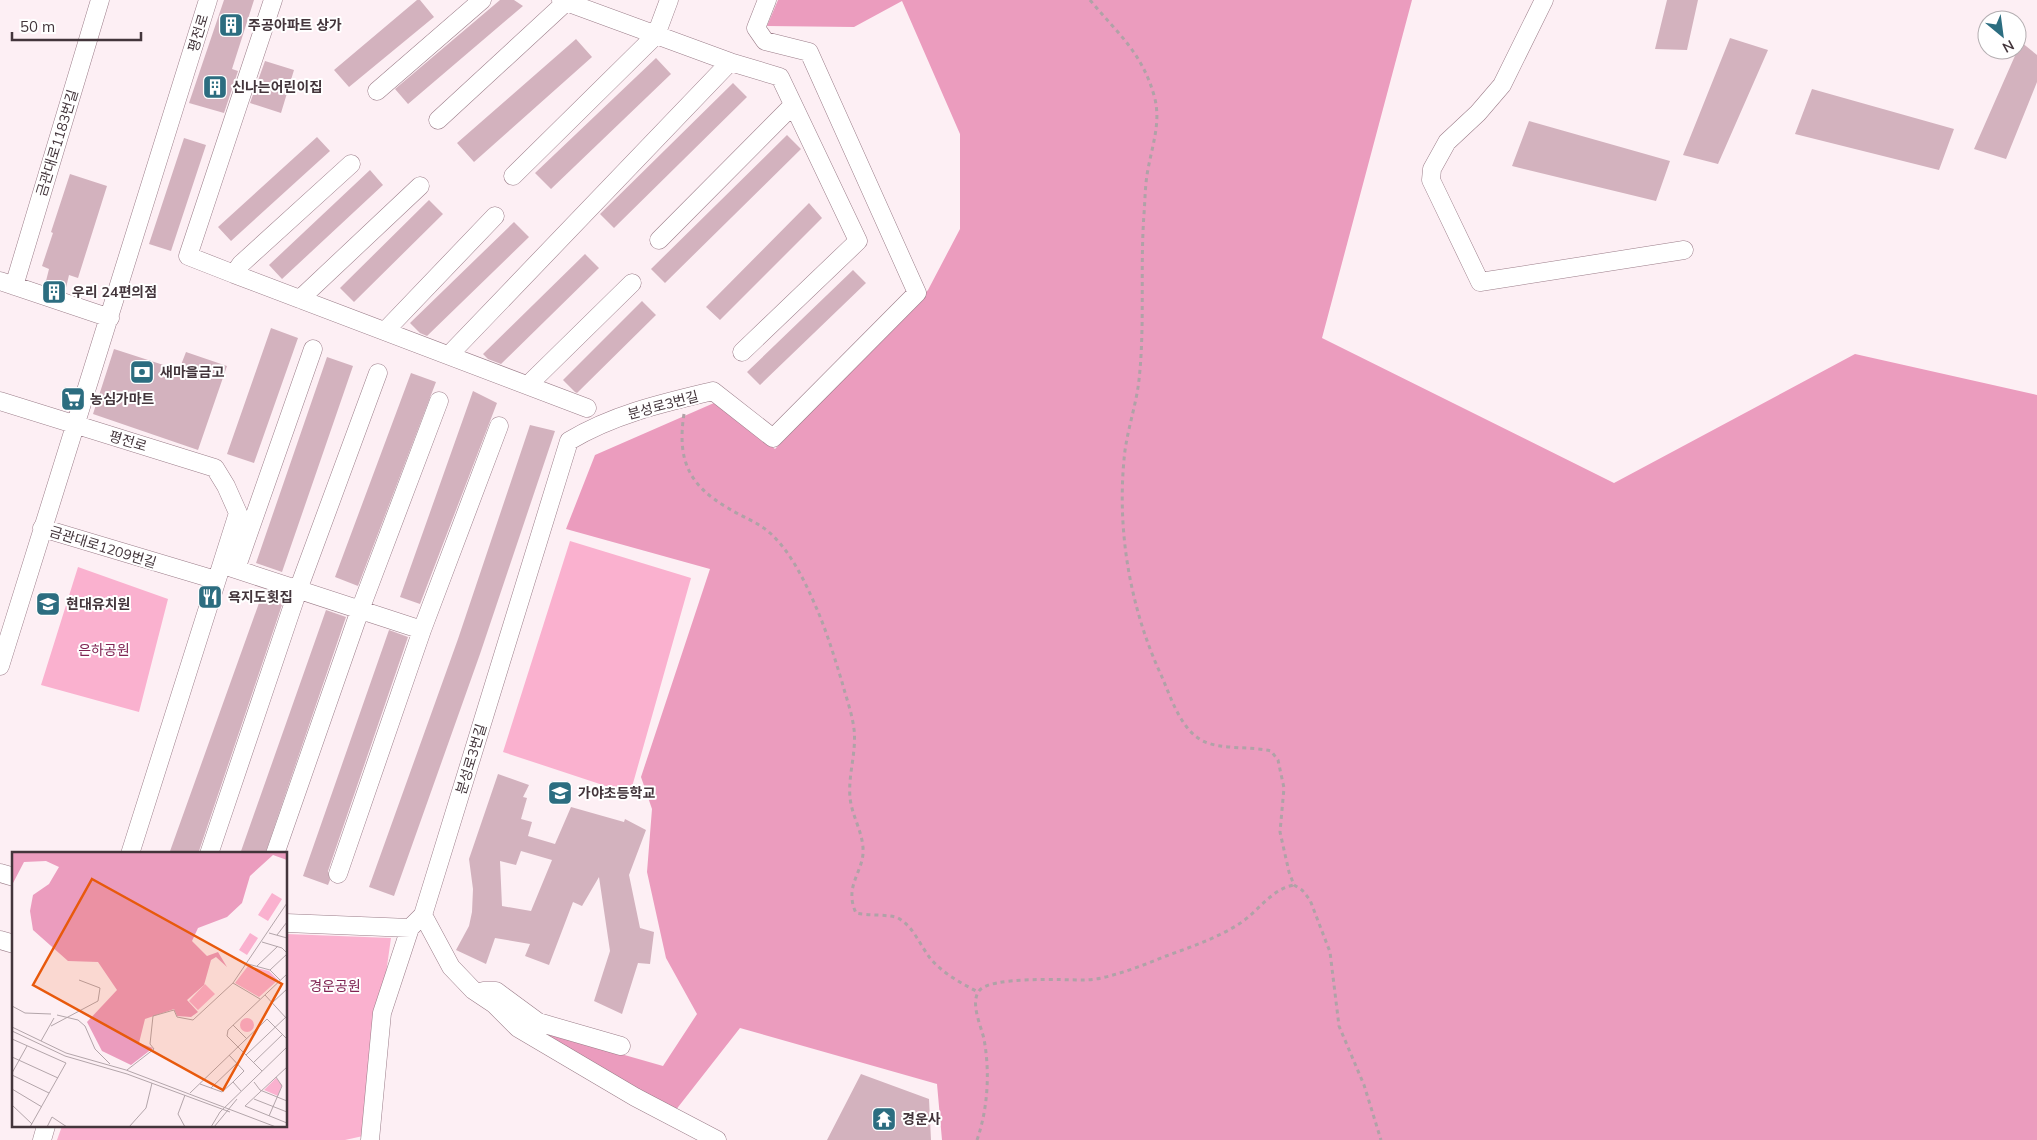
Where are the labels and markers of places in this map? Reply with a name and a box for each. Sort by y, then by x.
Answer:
building icon: 주공아파트 상가 [218,12,244,38]
place label: 주공아파트 상가 [248,16,342,34]
building icon: 신나는어린이집 [202,74,228,100]
place label: 신나는어린이집 [232,78,322,96]
building icon: 우리 24편의점 [41,279,67,305]
place label: 우리 24편의점 [72,283,157,301]
bank icon: 새마을금고 [129,359,155,385]
place label: 새마을금고 [160,363,225,381]
supermarket icon: 농심가마트 [60,386,86,412]
place label: 농심가마트 [90,390,155,408]
restaurant icon: 욕지도횟집 [197,584,223,610]
place label: 욕지도횟집 [228,588,292,606]
school or university icon: 현대유치원 [35,591,61,617]
place label: 현대유치원 [66,595,130,613]
school or university icon: 가야초등학교 [547,780,573,806]
place label: 가야초등학교 [578,784,655,802]
temple icon: 경운사 [871,1106,897,1132]
place label: 경운사 [902,1110,941,1128]

